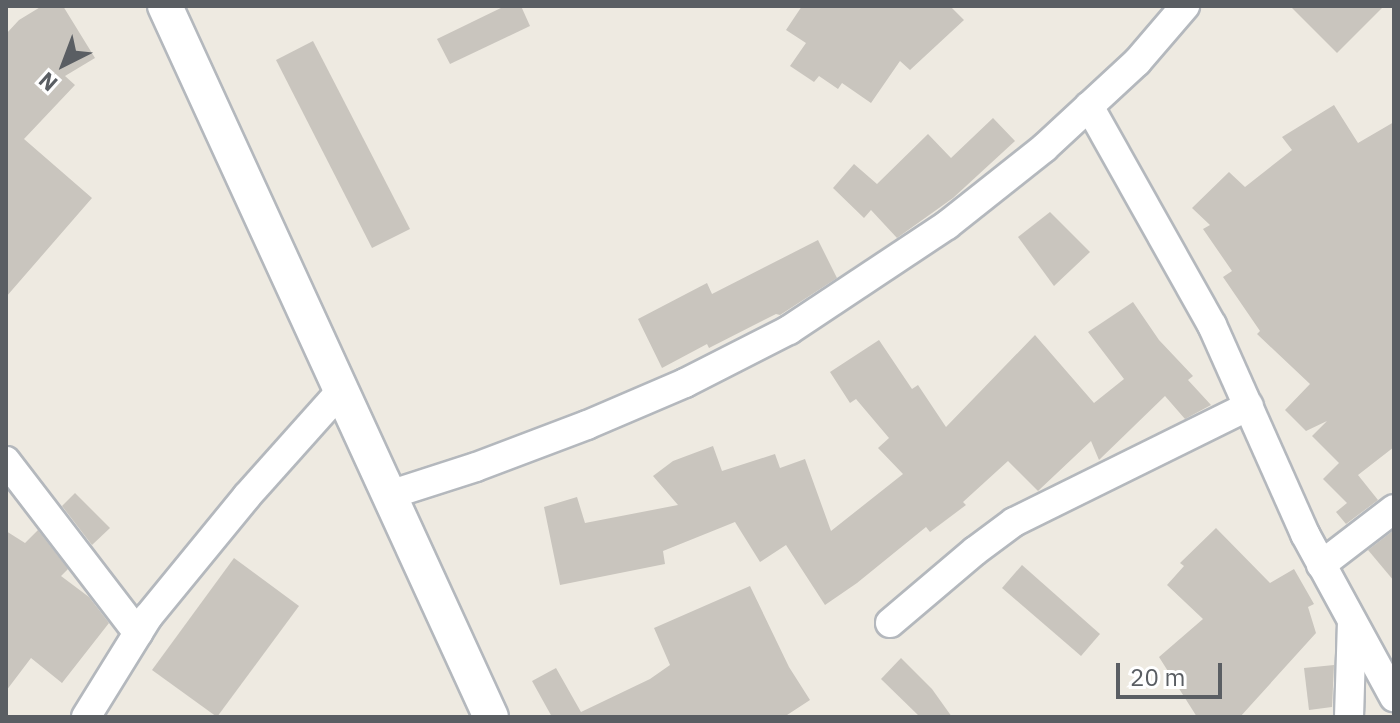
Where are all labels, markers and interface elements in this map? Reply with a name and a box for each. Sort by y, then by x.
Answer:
north arrow [24,24,104,104]
text: N [32,66,63,98]
scale bar [1120,647,1226,697]
text: 20 m [1130,661,1185,693]

